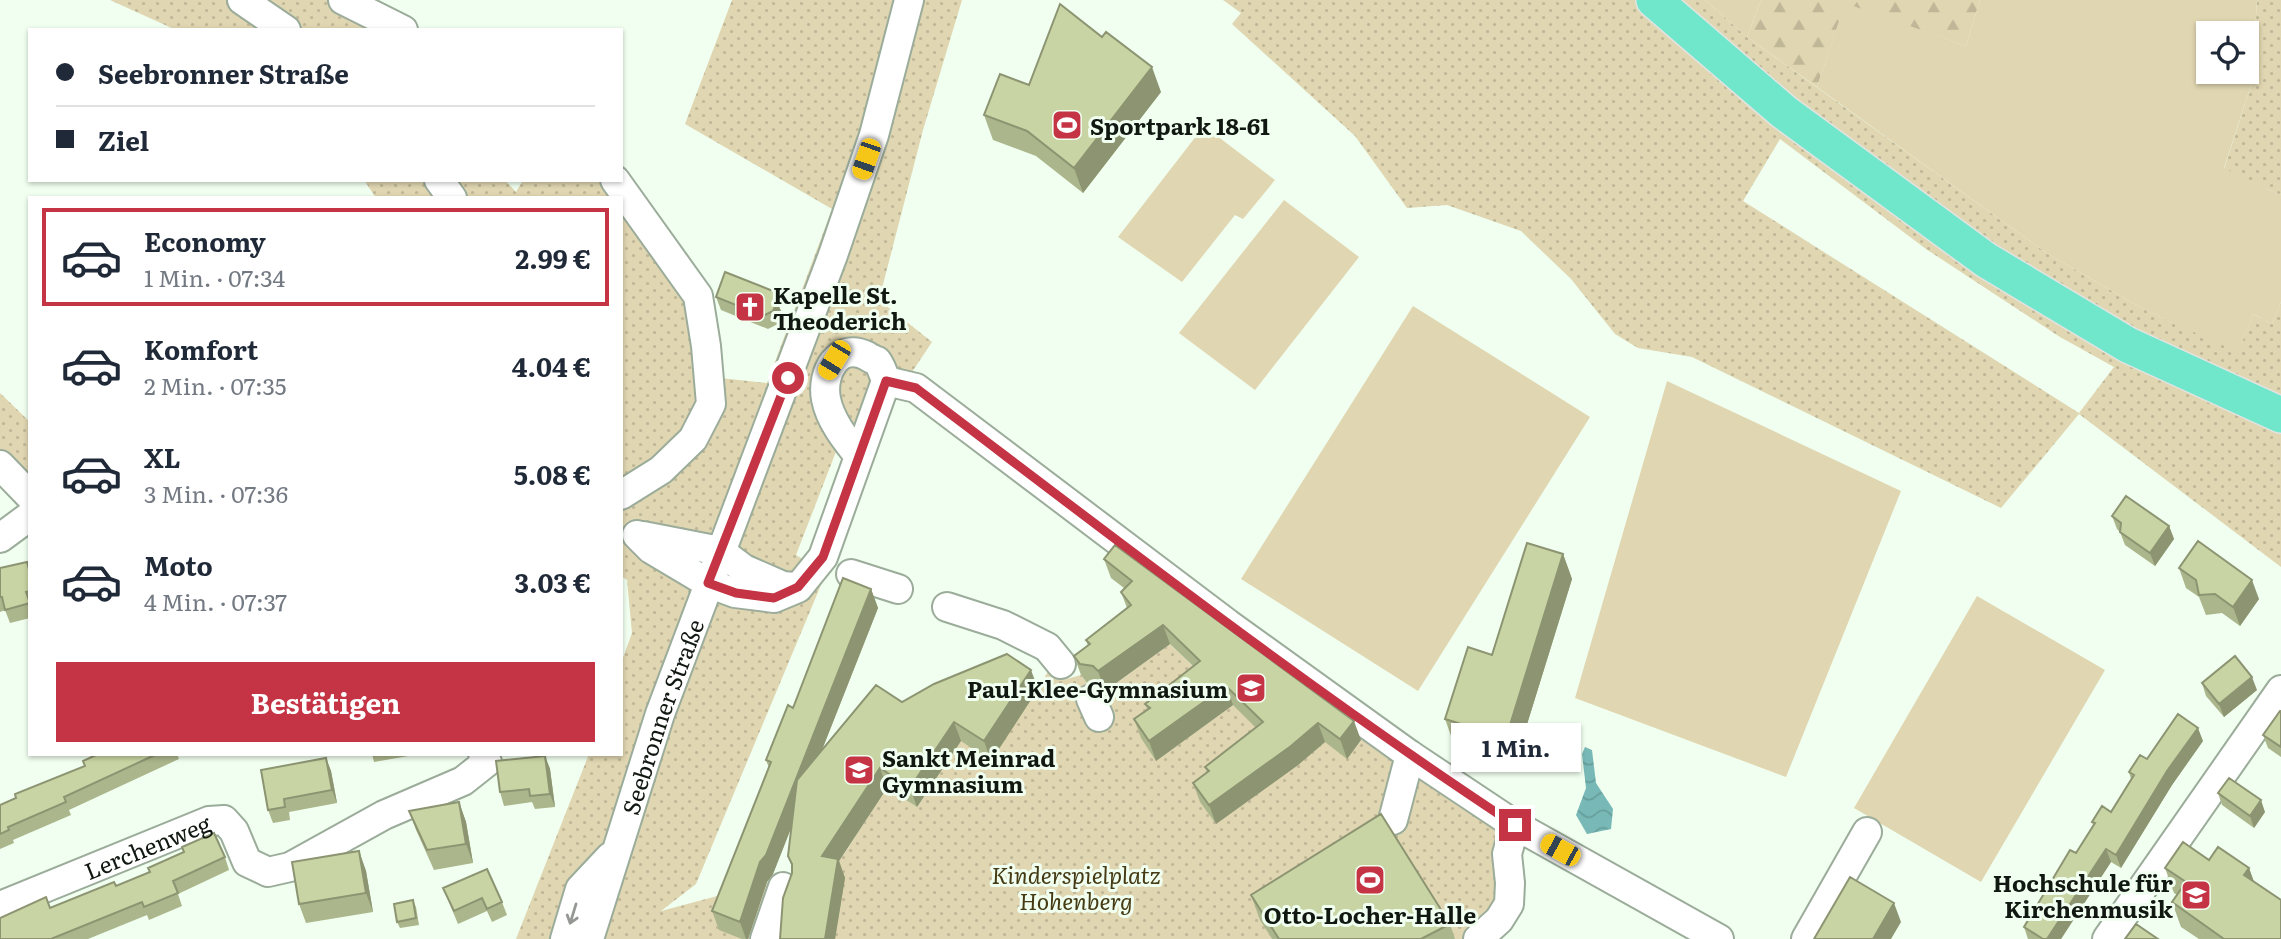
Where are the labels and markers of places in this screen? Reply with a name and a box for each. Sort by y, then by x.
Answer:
sports icon: Sportpark 18-61 [1050,108,1084,142]
place label: Sportpark 18-61 [1090,108,1270,142]
place label: Kapelle St. Theoderich [773,277,907,337]
church icon: Kapelle St. Theoderich [733,290,767,324]
place label: Paul-Klee-Gymnasium [967,671,1228,705]
school or university icon: Paul-Klee-Gymnasium [1234,671,1268,705]
place label: Sankt Meinrad Gymnasium [882,740,1055,800]
school or university icon: Sankt Meinrad Gymnasium [842,753,876,787]
sports icon: Otto-Locher-Halle [1353,863,1387,897]
place label: Hochschule für Kirchenmusik [1993,865,2174,925]
school or university icon: Hochschule für Kirchenmusik [2179,878,2213,912]
place label: Otto-Locher-Halle [1264,897,1476,931]

